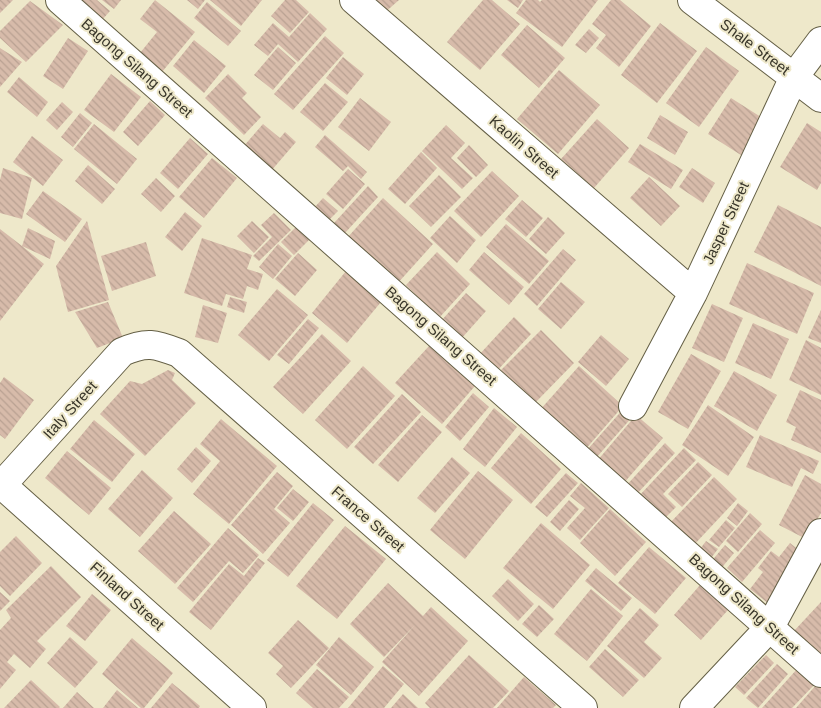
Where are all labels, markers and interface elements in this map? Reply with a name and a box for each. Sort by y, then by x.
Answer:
street label: Bagong Silang Street [78,15,197,121]
street label: Shale Street [717,15,794,79]
street label: Kaolin Street [486,112,563,182]
street label: Jasper Street [699,178,752,267]
street label: Bagong Silang Street [382,283,501,389]
street label: Italy Street [39,377,100,442]
street label: France Street [328,482,409,555]
street label: Bagong Silang Street [686,550,803,658]
street label: Finland Street [87,558,168,634]

